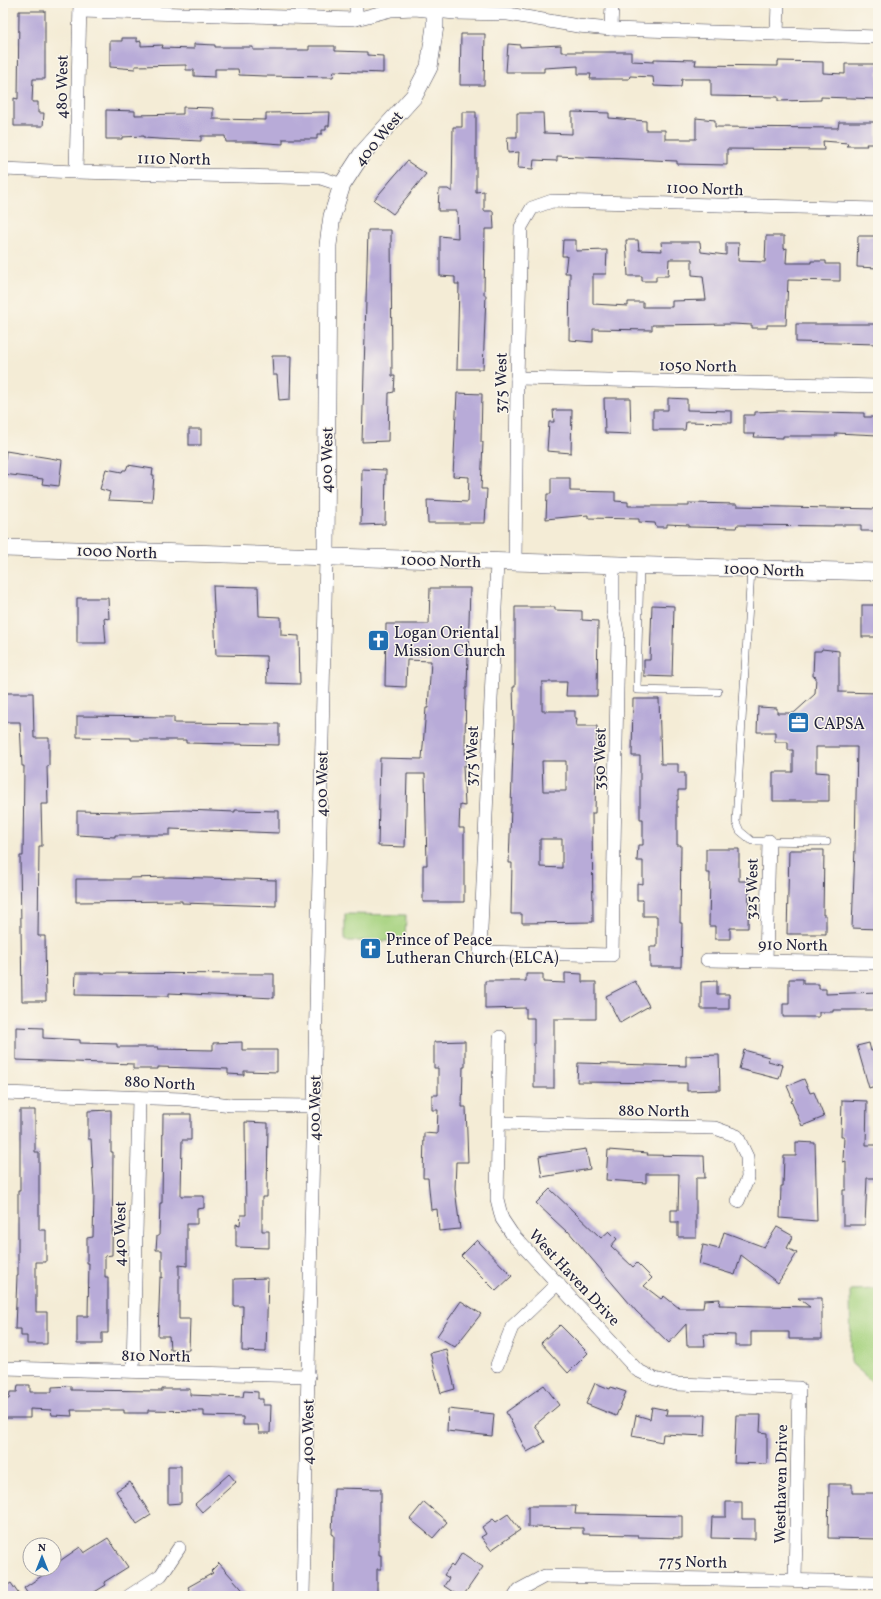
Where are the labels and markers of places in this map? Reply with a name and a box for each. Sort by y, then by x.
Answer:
place label: Logan Oriental Mission Church [394,623,506,663]
church icon: Logan Oriental Mission Church [365,628,391,654]
office icon: CAPSA [785,710,811,736]
place label: CAPSA [814,714,865,736]
place label: Prince of Peace Lutheran Church (ELCA) [386,930,559,970]
church icon: Prince of Peace Lutheran Church (ELCA) [358,935,384,961]

